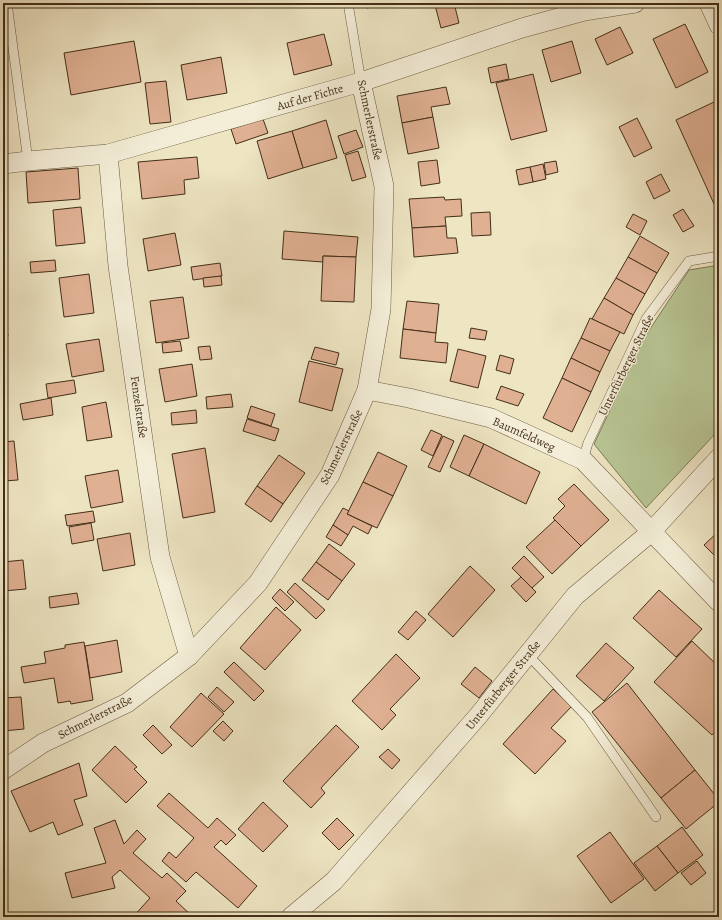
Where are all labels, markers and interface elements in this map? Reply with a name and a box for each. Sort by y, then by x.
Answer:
street label: Schmerlerstraße [354,78,386,162]
street label: Auf der Fichte [274,80,345,114]
street label: Unterfürberger Straße [595,312,657,418]
street label: Fenzelstraße [127,375,151,439]
street label: Schmerlerstraße [316,407,366,487]
street label: Baumfeldweg [490,413,558,455]
street label: Unterfürberger Straße [462,637,544,733]
street label: Schmerlerstraße [55,691,135,743]

